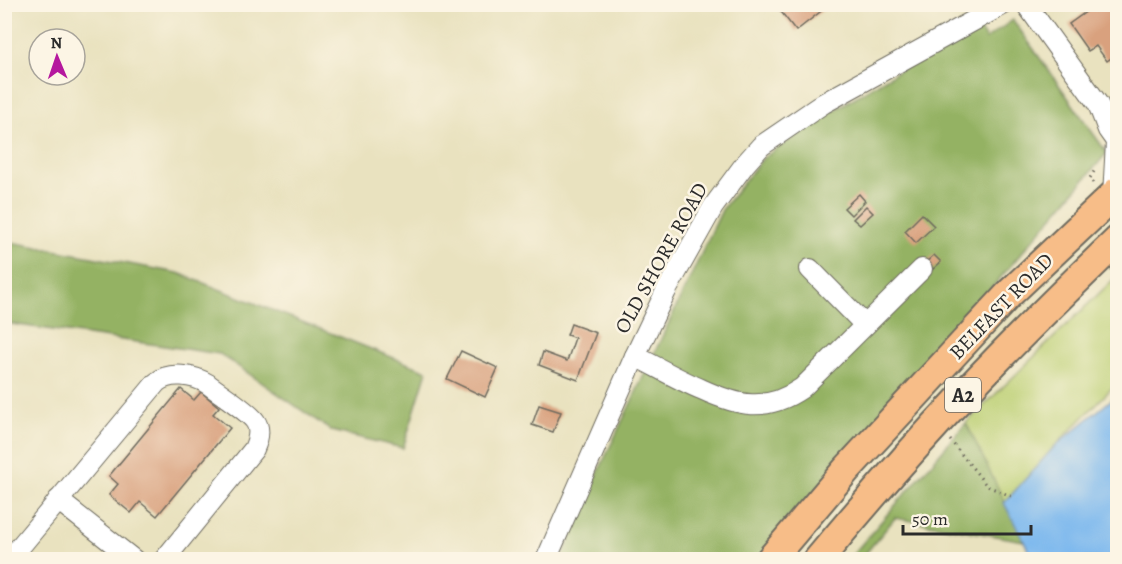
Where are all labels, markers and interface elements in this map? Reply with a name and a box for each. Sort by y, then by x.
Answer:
north arrow [27,27,87,87]
text: N [50,32,63,54]
street label: OLD SHORE ROAD [608,178,714,338]
street label: BELFAST ROAD [943,246,1059,366]
road number: A2 [945,378,981,412]
scale bar [903,498,1030,536]
text: 50 m [912,507,948,531]

